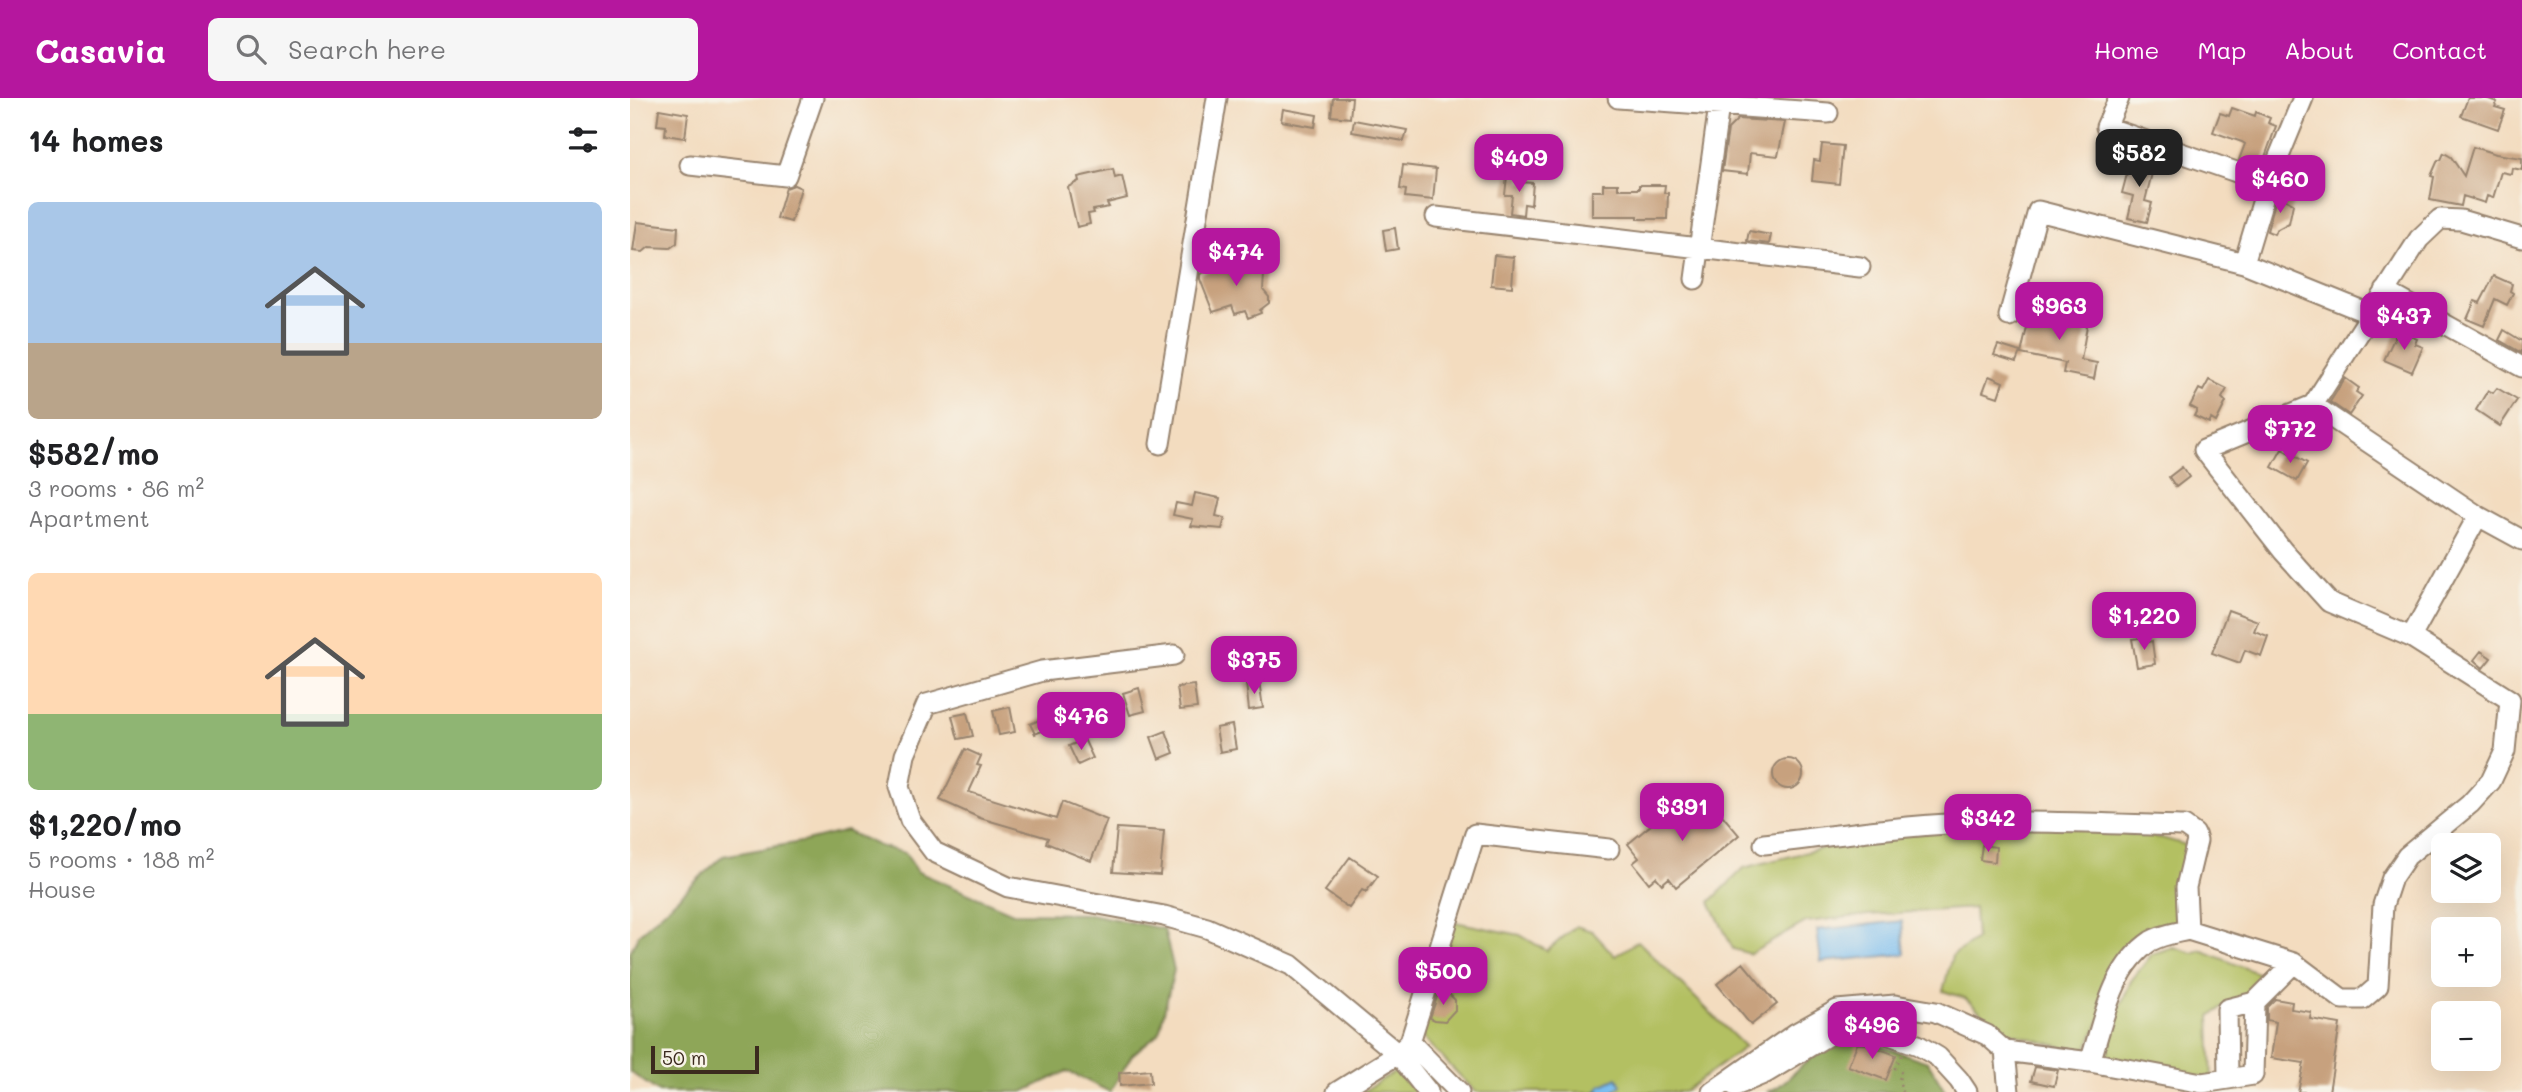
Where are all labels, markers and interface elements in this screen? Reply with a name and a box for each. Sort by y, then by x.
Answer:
search box [208,18,698,81]
text: Casavia [35,28,166,71]
icon: search [232,30,270,68]
text: Search here [288,32,446,66]
text: Home [2094,34,2159,65]
text: Map [2197,34,2246,65]
text: About [2284,34,2354,65]
text: Contact [2392,34,2487,65]
text: 14 homes [28,120,164,160]
icon: filters [564,121,602,159]
pin: $582 [2098,130,2180,189]
pin: $409 [1478,134,1560,194]
text: $582 [2112,137,2166,167]
text: $409 [1490,142,1548,172]
pin: $460 [2239,156,2321,215]
text: $460 [2251,163,2309,193]
pin: $474 [1195,228,1277,288]
text: $474 [1208,236,1264,266]
icon: home [252,248,378,374]
pin: $963 [2018,282,2100,342]
text: $963 [2031,290,2087,320]
pin: $437 [2363,292,2445,352]
text: $437 [2376,300,2432,330]
pin: $772 [2249,406,2331,465]
text: $772 [2264,413,2316,443]
text: $582/mo [28,433,159,473]
text: 3 rooms · 86 m² [28,473,204,503]
text: Apartment [28,503,150,533]
pin: $1,220 [2087,592,2201,652]
text: $1,220 [2108,600,2180,630]
icon: home [252,619,378,745]
pin: $375 [1213,636,1295,696]
text: $375 [1227,644,1281,674]
pin: $476 [1040,692,1122,752]
text: $476 [1053,700,1109,730]
pin: $391 [1641,784,1723,843]
text: $391 [1656,791,1708,821]
pin: $342 [1947,794,2029,854]
text: $342 [1960,802,2016,832]
text: $1,220/mo [28,804,181,844]
map controls [2431,833,2501,1071]
button: layers [2431,833,2501,903]
text: 5 rooms · 188 m² [28,844,214,874]
text: House [28,874,96,904]
button: + [2431,917,2501,987]
pin: $500 [1402,948,1484,1007]
text: $500 [1414,955,1472,985]
button: − [2431,1001,2501,1071]
pin: $496 [1831,1002,1913,1061]
text: $496 [1844,1009,1900,1039]
scale bar [651,1043,760,1075]
text: 50 m [662,1045,706,1070]

